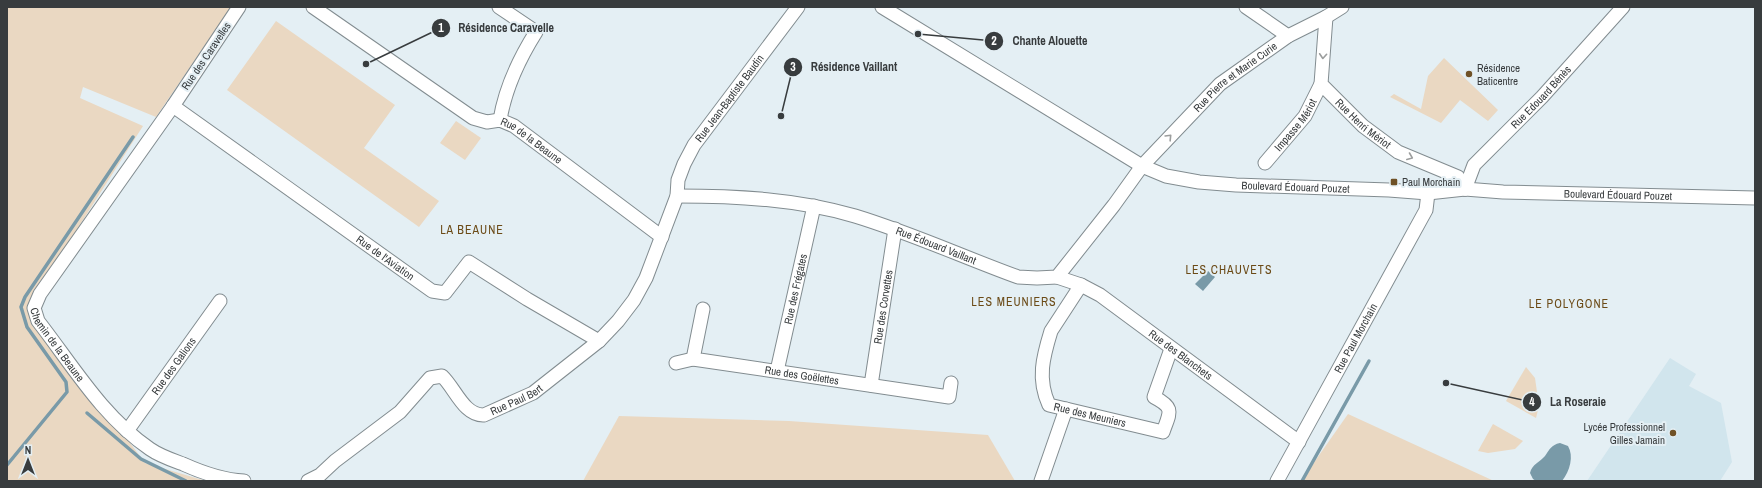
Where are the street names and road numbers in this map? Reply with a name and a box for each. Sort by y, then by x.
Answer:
street label: Rue des Caravelles [178,19,234,93]
street label: Rue Pierre et Marie Curie [1190,39,1280,115]
street label: Rue Jean-Baptiste Baudin [692,52,767,145]
street label: Rue Edouard Bénès [1508,62,1574,131]
street label: Rue Henri Mériot [1332,95,1394,152]
street label: Impasse Mériot [1271,96,1320,154]
street label: Rue de la Beaune [498,114,565,167]
street label: Boulevard Édouard Pouzet [1241,178,1350,196]
street label: Boulevard Édouard Pouzet [1564,186,1673,203]
street label: Rue Édouard Vaillant [894,223,979,268]
street label: Rue de l'Aviation [353,232,417,283]
street label: Rue des Frégates [781,252,810,326]
street label: Rue des Corvettes [870,268,896,345]
street label: Rue Paul Morchain [1331,301,1380,375]
street label: Chemin de la Beaune [27,306,87,384]
street label: Rue des Blanchets [1146,326,1216,383]
street label: Rue des Galions [148,334,199,397]
street label: Rue des Goëlettes [764,363,840,388]
street label: Rue Paul Bert [488,381,546,418]
street label: Rue des Meuniers [1052,399,1128,430]

